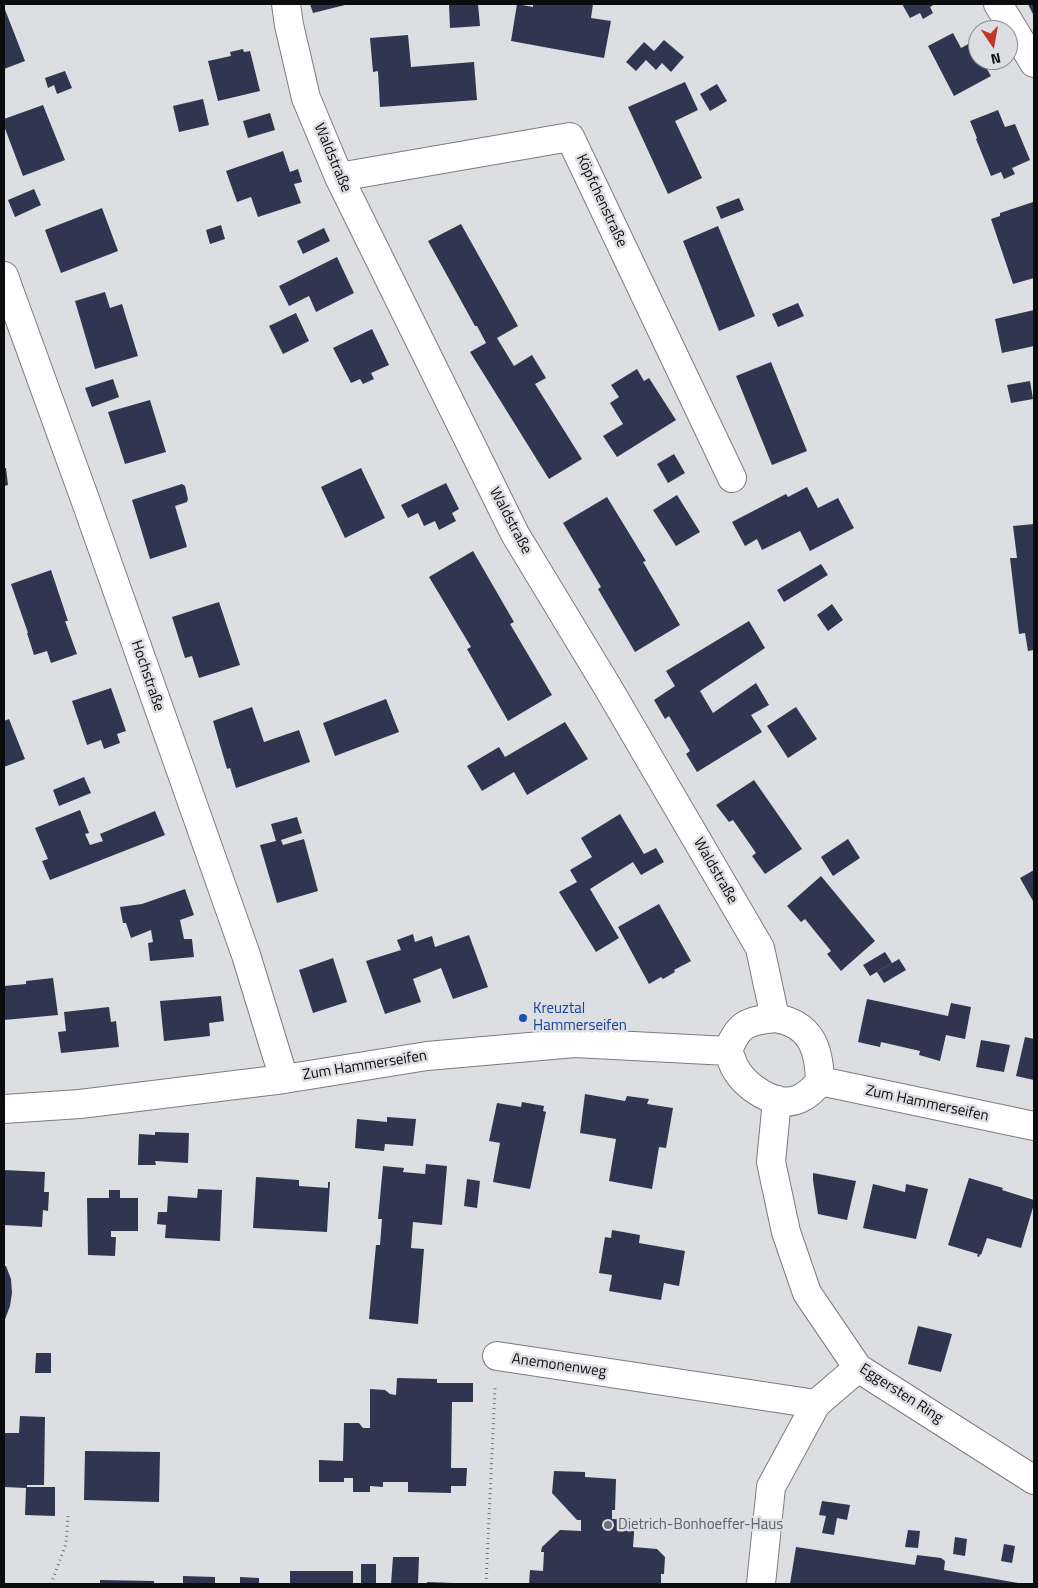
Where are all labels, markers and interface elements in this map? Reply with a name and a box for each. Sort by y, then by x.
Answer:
north arrow [968,20,1018,70]
text: N [989,48,1003,70]
street label: Waldstraße [309,121,355,195]
street label: Köpfchenstraße [572,152,630,250]
street label: Waldstraße [485,484,535,558]
street label: Hochstraße [126,638,168,714]
street label: Waldstraße [689,835,741,907]
place label: Kreuztal Hammerseifen [533,1000,627,1035]
marker: Kreuztal Hammerseifen [517,1012,529,1024]
street label: Zum Hammerseifen [302,1047,428,1085]
street label: Zum Hammerseifen [864,1082,990,1126]
street label: Anemonenweg [511,1350,607,1382]
street label: Eggersten Ring [856,1360,946,1428]
place label: Dietrich-Bonhoeffer-Haus [618,1516,783,1534]
marker: Dietrich-Bonhoeffer-Haus [602,1519,614,1531]

